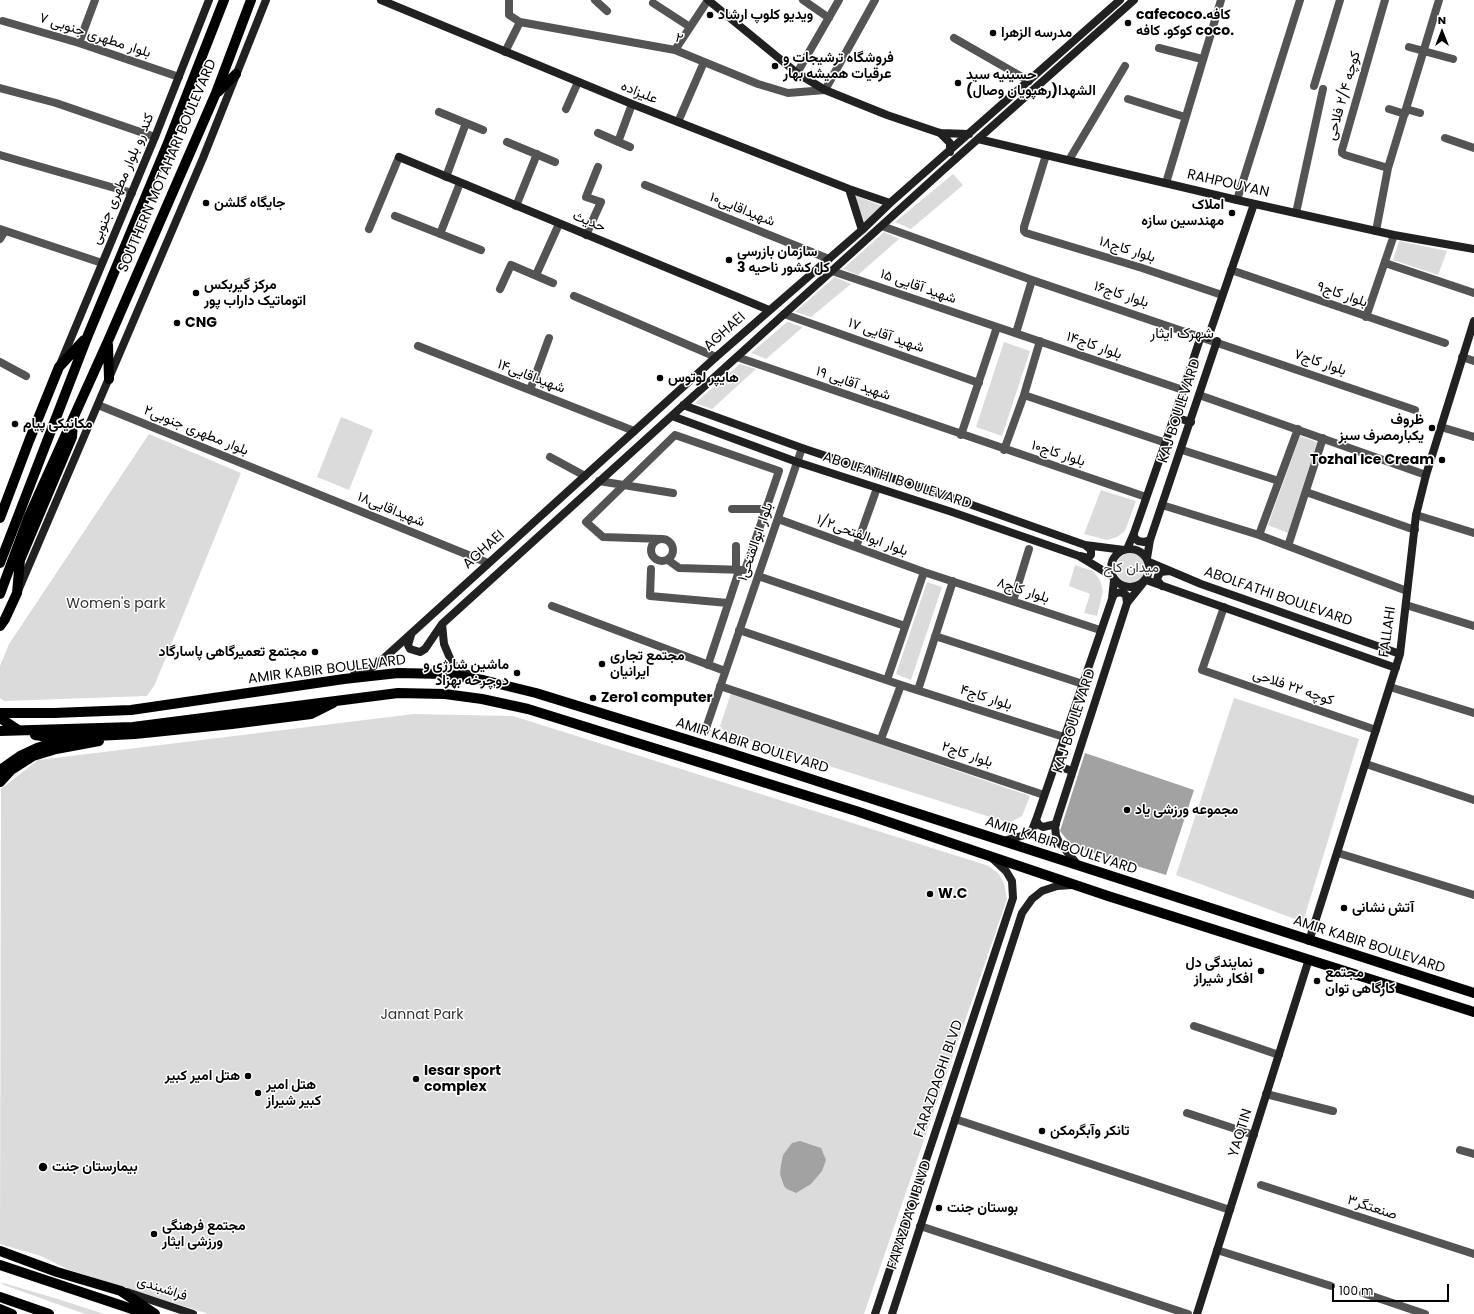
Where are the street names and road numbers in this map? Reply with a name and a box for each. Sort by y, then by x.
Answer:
street label: ۷ بلوار مطهری جنوبی [37,10,153,62]
street label: ۲ [673,30,685,48]
street label: کوچه ۲/۴ فلاحی [1323,50,1365,142]
street label: ُSOUTHERN MOTAHARI BOULEVARD [115,57,221,275]
street label: علیزاده [618,78,660,108]
street label: کند رو بلوار مطهری جنوبی [88,111,158,247]
street label: RAHPOUYAN [1185,166,1271,202]
street label: شهیداقایی۱۰ [707,189,777,231]
street label: حدیث [570,208,608,236]
street label: بلوار کاج۱۸ [1097,233,1157,267]
street label: شهید آقایی ۱۵ [878,266,958,308]
street label: بلوار کاج۱۶ [1091,278,1151,312]
street label: بلوار کاج۹ [1314,278,1370,312]
street label: AGHAEI [701,309,749,355]
street label: شهید آقایی ۱۷ [846,315,926,357]
street label: بلوار کاج۱۴ [1064,329,1124,363]
street label: بلوار کاج۷ [1292,346,1348,380]
street label: شهیداقایی۱۴ [495,356,567,398]
street label: KAJ BOULEVARD [1155,357,1205,465]
street label: شهید آقایی ۱۹ [813,363,893,405]
street label: بلوار مطهری جنوبی۲ [141,402,251,460]
street label: بلوار کاج۱۰ [1029,437,1087,471]
street label: ABOLFATHI BOULEVARD [820,449,974,513]
street label: شهیداقایی۱۸ [355,489,427,531]
street label: بلوار ابوالفتحی۱ [735,500,777,584]
street label: بلوار ابوالفتحی۱/۲ [814,512,910,560]
street label: AGHAEI [460,527,508,573]
street label: ABOLFATHI BOULEVARD [1202,564,1354,630]
street label: بلوار کاج۸ [995,575,1051,607]
street label: FALLAHI [1376,606,1400,658]
street label: AMIR KABIR BOULEVARD [247,652,407,688]
street label: کوچه ۲۲ فلاحی [1250,666,1336,710]
street label: KAJ BOULEVARD [1050,667,1100,775]
street label: بلوار کاج۴ [958,682,1014,714]
street label: AMIR KABIR BOULEVARD [674,715,830,777]
street label: بلوار کاج۲ [939,738,995,772]
street label: AMIR KABIR BOULEVARD [983,813,1139,879]
street label: AMIR KABIR BOULEVARD [1291,912,1447,978]
street label: FARAZDAGHI BLVD [911,1018,967,1140]
street label: YAQTIN [1226,1107,1256,1159]
street label: FARAZDAQI BLVD [884,1158,936,1272]
street label: صنعتگر۳ [1345,1192,1399,1224]
street label: فراشبندی [135,1273,189,1305]

